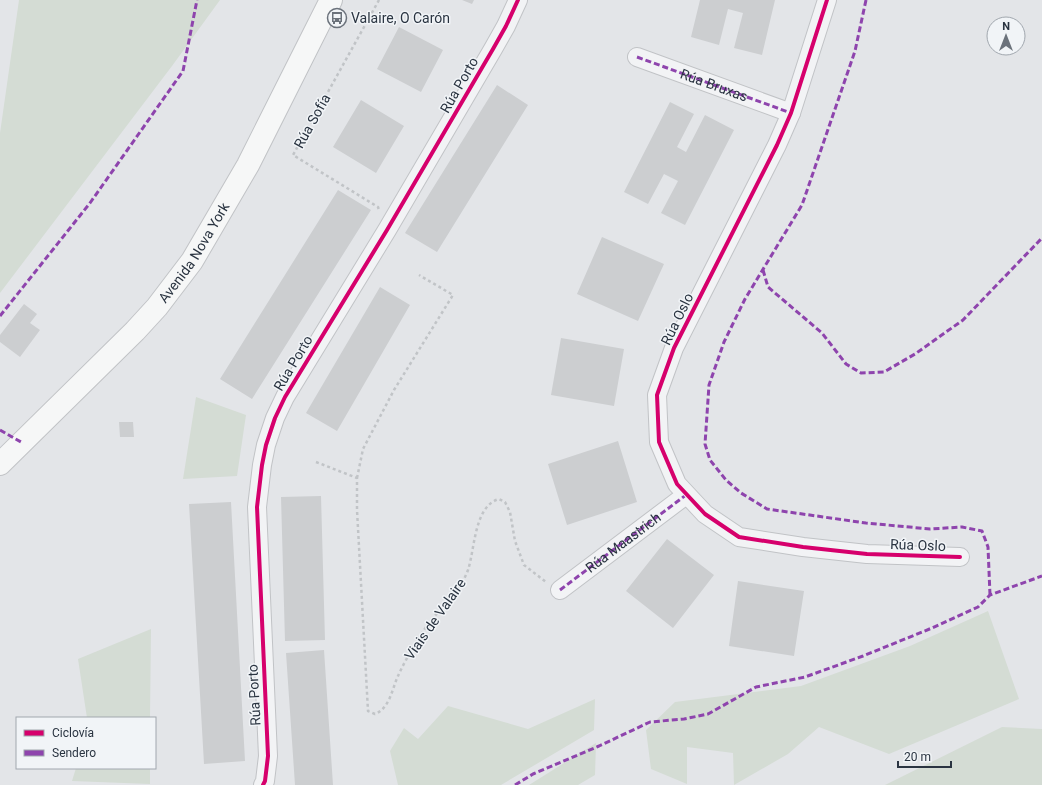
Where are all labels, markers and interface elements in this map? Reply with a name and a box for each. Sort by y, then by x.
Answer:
bus stop icon: Valaire, O Carón [326,7,348,29]
place label: Valaire, O Carón [351,10,450,26]
north arrow [986,16,1026,56]
text: N [1002,20,1010,33]
street label: Rúa Porto [437,54,481,116]
street label: Rúa Bruxas [678,65,750,105]
street label: Rúa Sofía [291,91,333,151]
street label: Avenida Nova York [155,199,233,306]
street label: Rúa Oslo [658,290,696,348]
street label: Rúa Porto [270,332,316,394]
street label: Rúa Maastrich [582,509,664,576]
street label: Rúa Oslo [890,536,946,554]
street label: Viais de Valaire [401,575,469,663]
street label: Rúa Porto [244,664,264,726]
legend [16,717,156,769]
text: Ciclovía [52,726,94,740]
scale bar [898,743,951,769]
text: Sendero [52,746,96,760]
text: 20 m [904,750,931,764]

